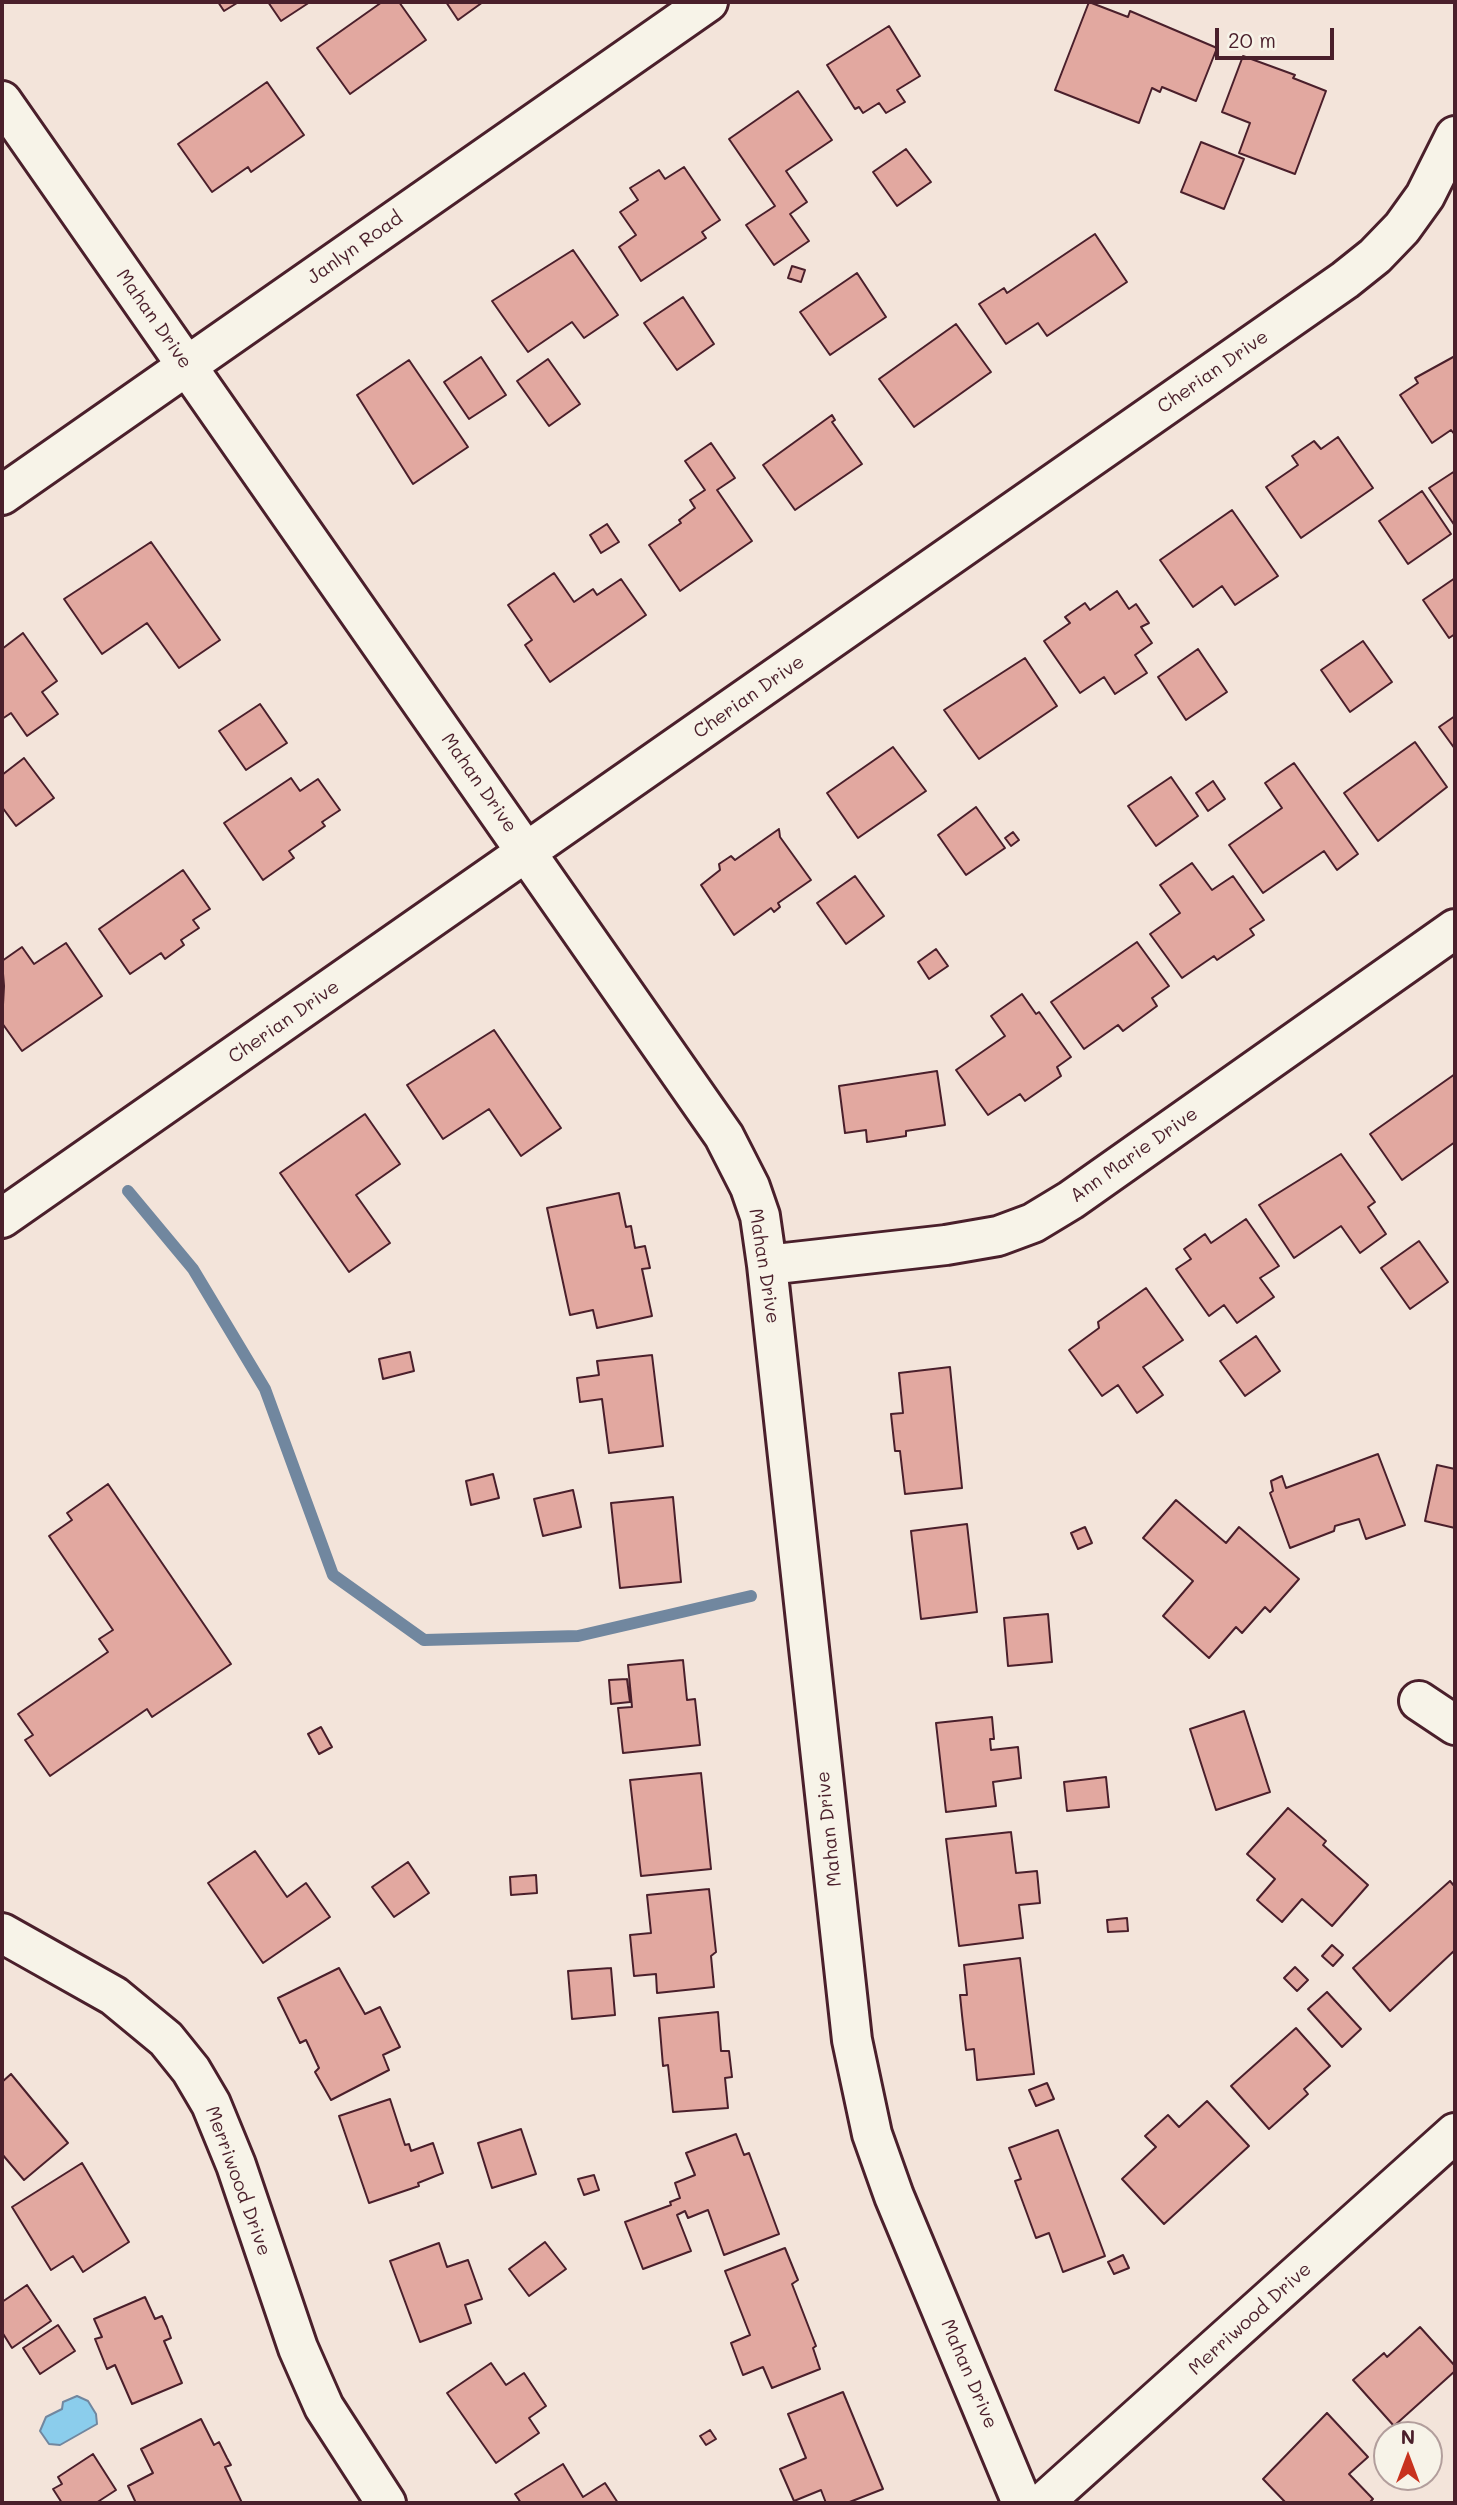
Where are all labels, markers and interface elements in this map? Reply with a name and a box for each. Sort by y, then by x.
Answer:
scale bar [1219,14,1338,58]
text: 20 m [1228,26,1276,53]
street label: Janlyn Road [303,207,407,289]
street label: Mahan Drive [111,265,197,373]
street label: Cherian Drive [1153,325,1273,419]
street label: Cherian Drive [689,650,809,744]
street label: Mahan Drive [436,729,522,837]
street label: Cherian Drive [224,975,344,1069]
street label: Ann Marie Drive [1066,1102,1202,1208]
street label: Mahan Drive [744,1207,784,1325]
street label: Mahan Drive [812,1770,846,1888]
street label: Merriwood Drive [200,2103,276,2259]
street label: Merriwood Drive [1184,2258,1316,2380]
street label: Mahan Drive [936,2316,1002,2432]
north arrow [1373,2421,1443,2491]
text: N [1401,2424,1415,2449]

